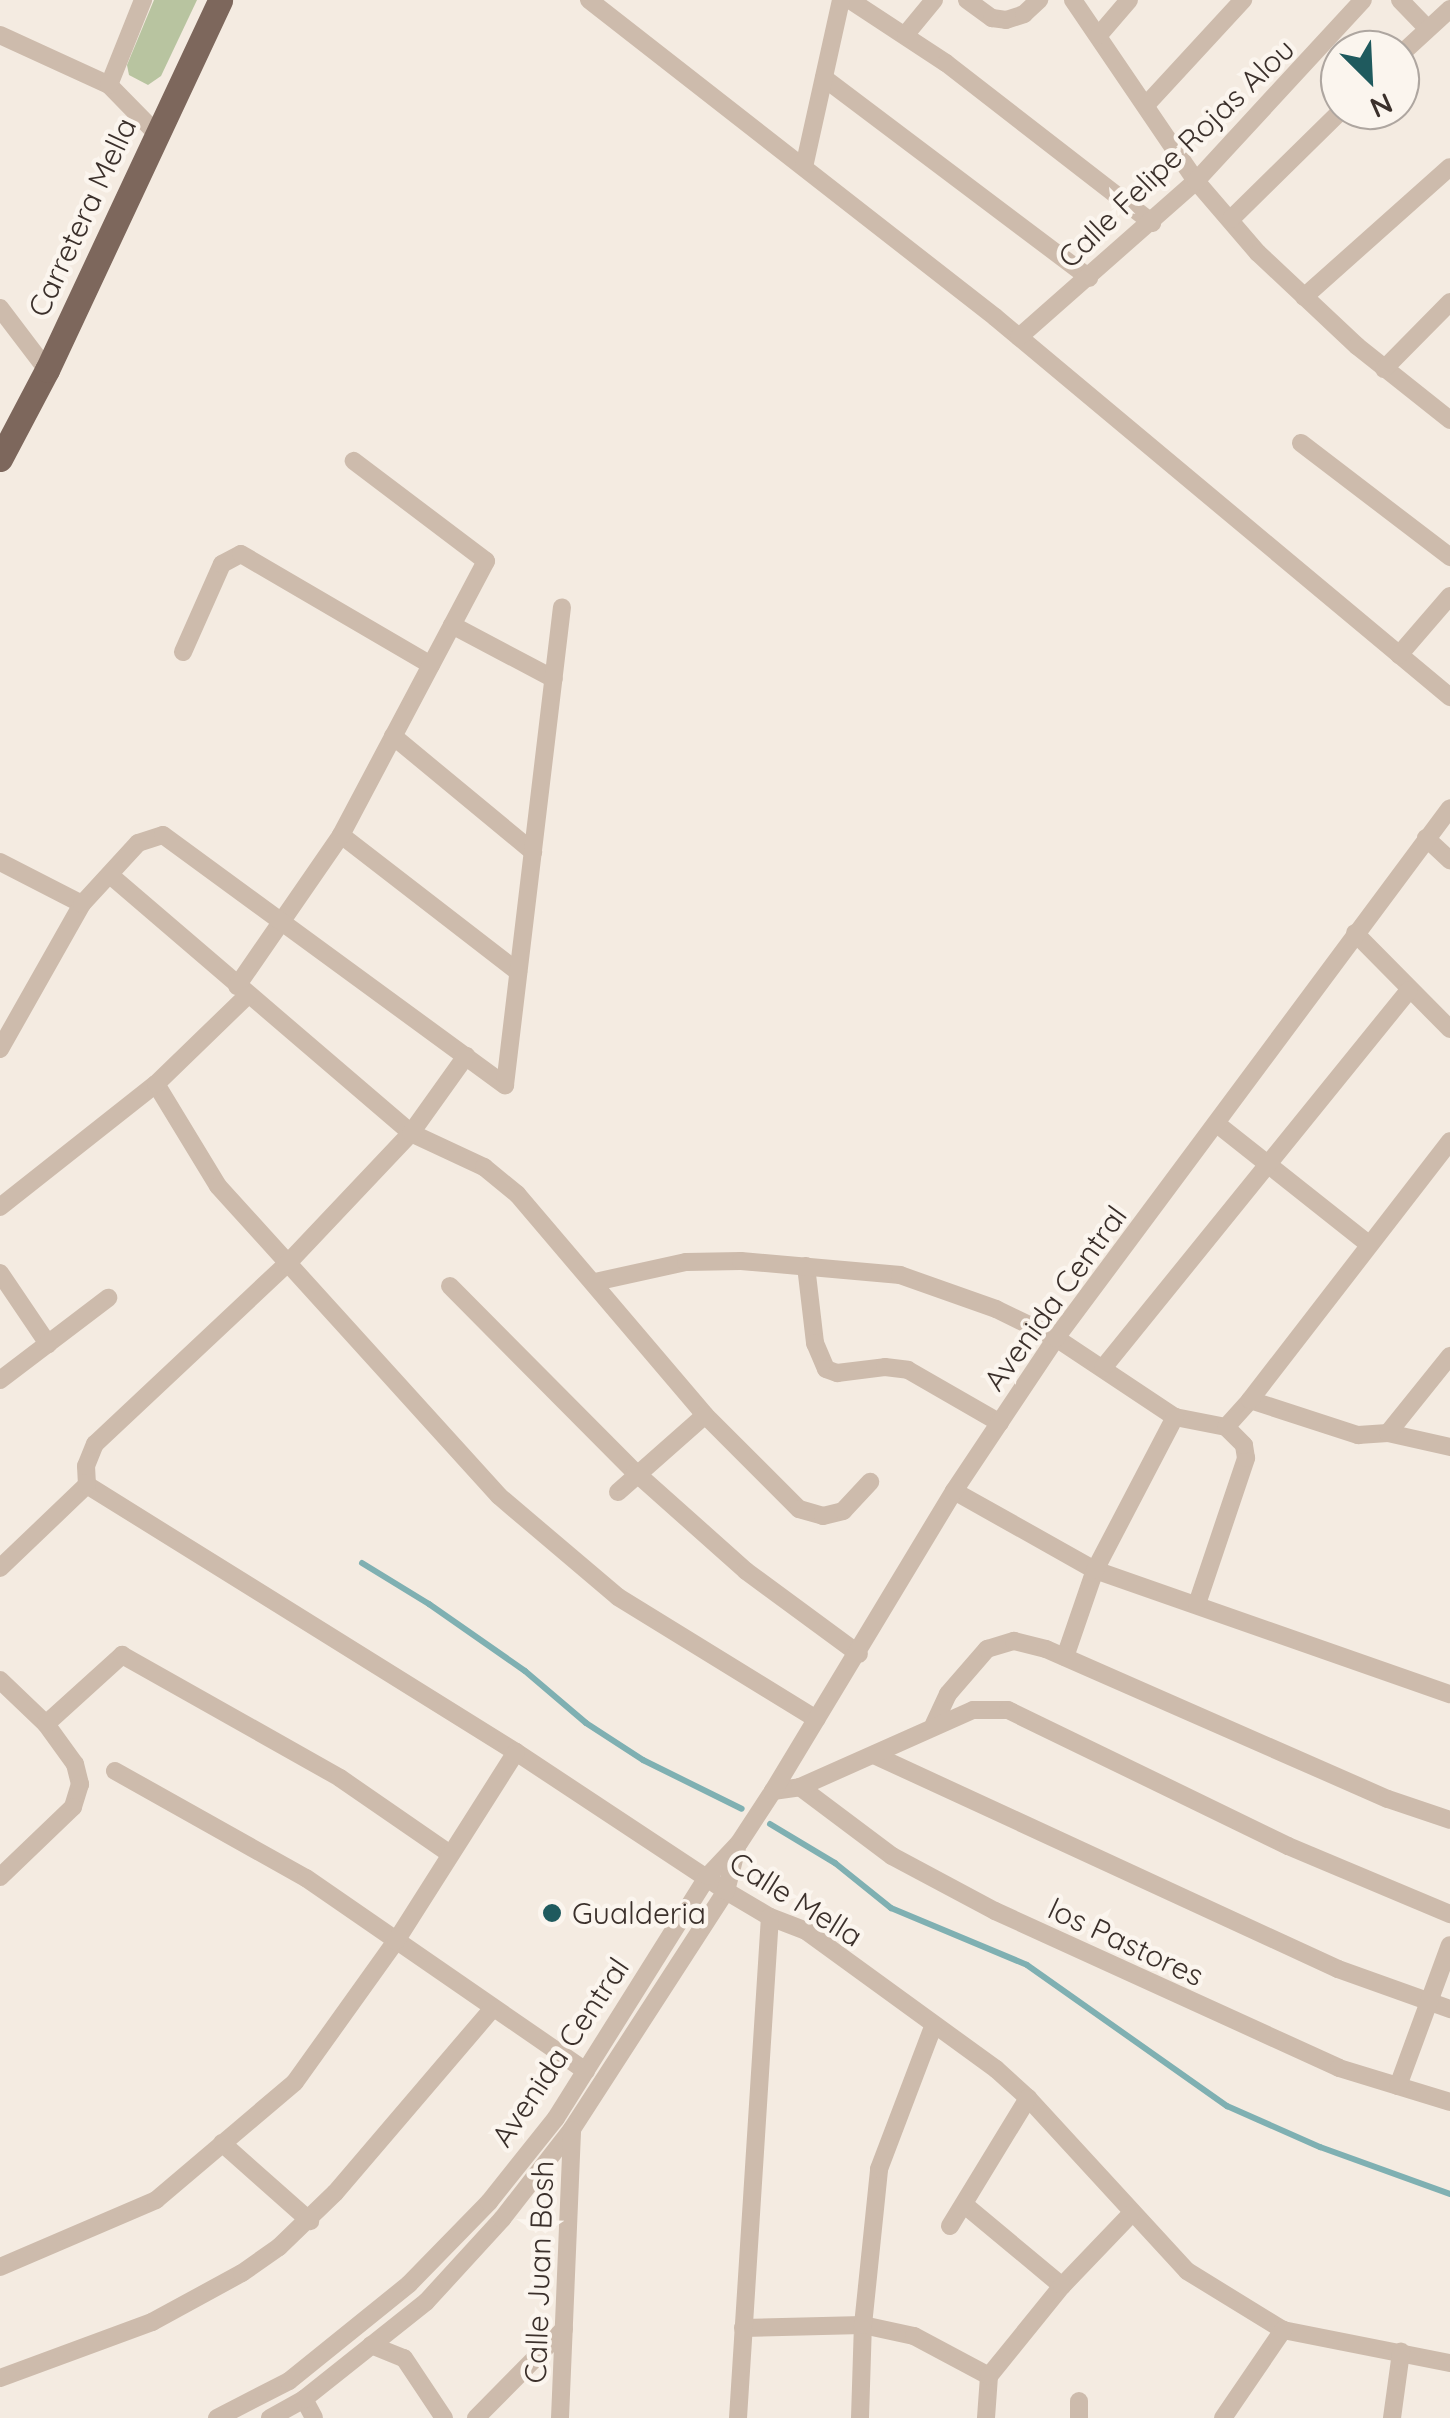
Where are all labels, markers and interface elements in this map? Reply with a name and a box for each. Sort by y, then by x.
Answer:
north arrow [1320,30,1420,130]
street label: Calle Felipe Rojas Alou [1050,31,1302,275]
text: N [1365,86,1398,126]
street label: Carretera Mella [20,112,144,322]
street label: Avenida Central [976,1198,1134,1398]
street label: Calle Mella [723,1844,869,1954]
street label: los Pastores [1043,1890,1209,1994]
place label: Gualderia [572,1895,706,1931]
marker: Gualderia [541,1902,563,1924]
street label: Avenida Central [484,1951,636,2153]
street label: Calle Juan Bosh [517,2160,561,2384]

